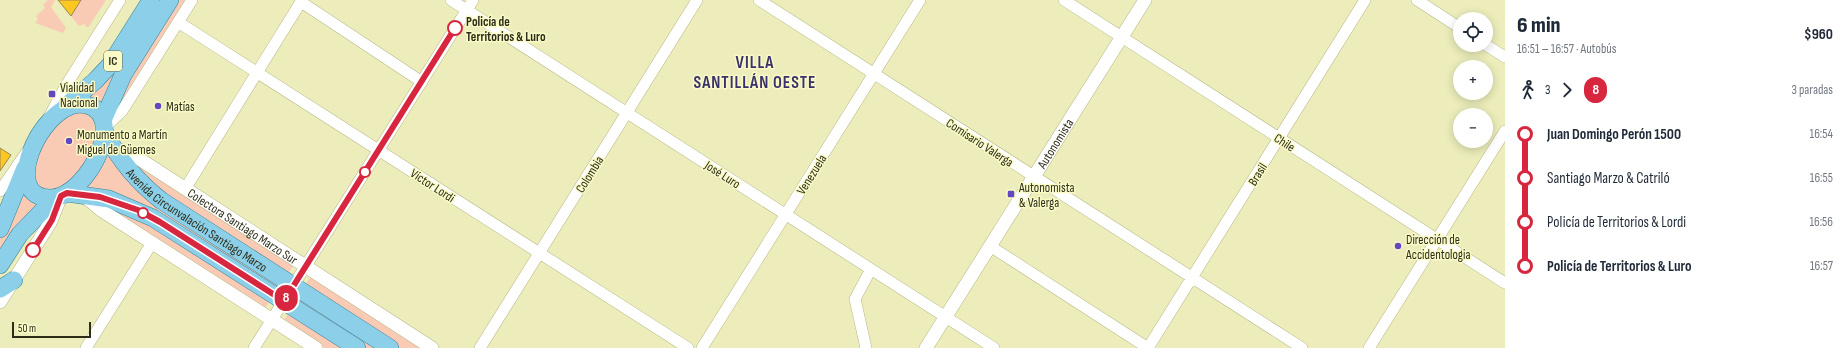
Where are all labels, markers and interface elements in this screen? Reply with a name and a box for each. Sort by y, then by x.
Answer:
map controls [1453,12,1493,148]
button: locate [1453,12,1493,52]
text: 6 min [1517,12,1561,39]
place label: Policía de Territorios & Luro [466,14,546,45]
marker: Policía de Territorios & Luro [447,20,463,36]
text: $960 [1804,25,1833,44]
text: 16:51 – 16:57 · Autobús [1517,41,1616,57]
road number: IC [104,51,122,71]
district label: VILLA SANTILLÁN OESTE [694,53,816,93]
button: + [1453,60,1493,100]
icon: walk [1517,79,1539,101]
icon: forward [1556,79,1578,101]
place label: Vialidad Nacional [60,80,98,111]
text: 8 [1592,81,1599,98]
text: 3 [1545,82,1550,98]
text: 3 paradas [1791,82,1833,98]
marker: Vialidad Nacional [47,89,57,99]
place label: Matías [166,99,195,115]
marker: Matías [153,101,163,111]
button: − [1453,108,1493,148]
street label: Comisario Valerga [943,115,1016,171]
street label: Autonomista [1034,116,1077,172]
text: Juan Domingo Perón 1500 [1547,125,1681,144]
text: 16:54 [1810,126,1833,142]
place label: Monumento a Martín Miguel de Güemes [77,127,167,158]
street label: Chile [1271,130,1298,156]
marker: Monumento a Martín Miguel de Güemes [64,136,74,146]
street label: Venezuela [793,152,830,198]
street label: Colombia [572,153,607,196]
street label: José Luro [701,157,743,192]
street label: Brasil [1245,160,1271,189]
street label: Avenida Circunvalación Santiago Marzo [122,165,270,276]
unlabelled marker [359,166,371,178]
street label: Víctor Lordi [407,166,458,206]
text: Santiago Marzo & Catriló [1547,169,1670,188]
text: 16:55 [1810,170,1833,186]
place label: Autonomista & Valerga [1018,180,1075,211]
street label: Colectora Santiago Marzo Sur [184,185,301,268]
marker: Autonomista & Valerga [1006,189,1016,199]
unlabelled marker [137,207,149,219]
text: Policía de Territorios & Lordi [1547,213,1686,232]
text: 16:56 [1809,214,1833,230]
place label: Dirección de Accidentologia [1405,232,1470,263]
marker: Dirección de Accidentologia [1393,241,1403,251]
unlabelled marker [25,242,41,258]
text: Policía de Territorios & Luro [1547,257,1692,276]
text: 16:57 [1810,258,1833,274]
line badge: 8 [273,285,299,311]
text: 8 [283,289,289,306]
scale bar [12,320,91,339]
text: 50 m [18,322,36,335]

